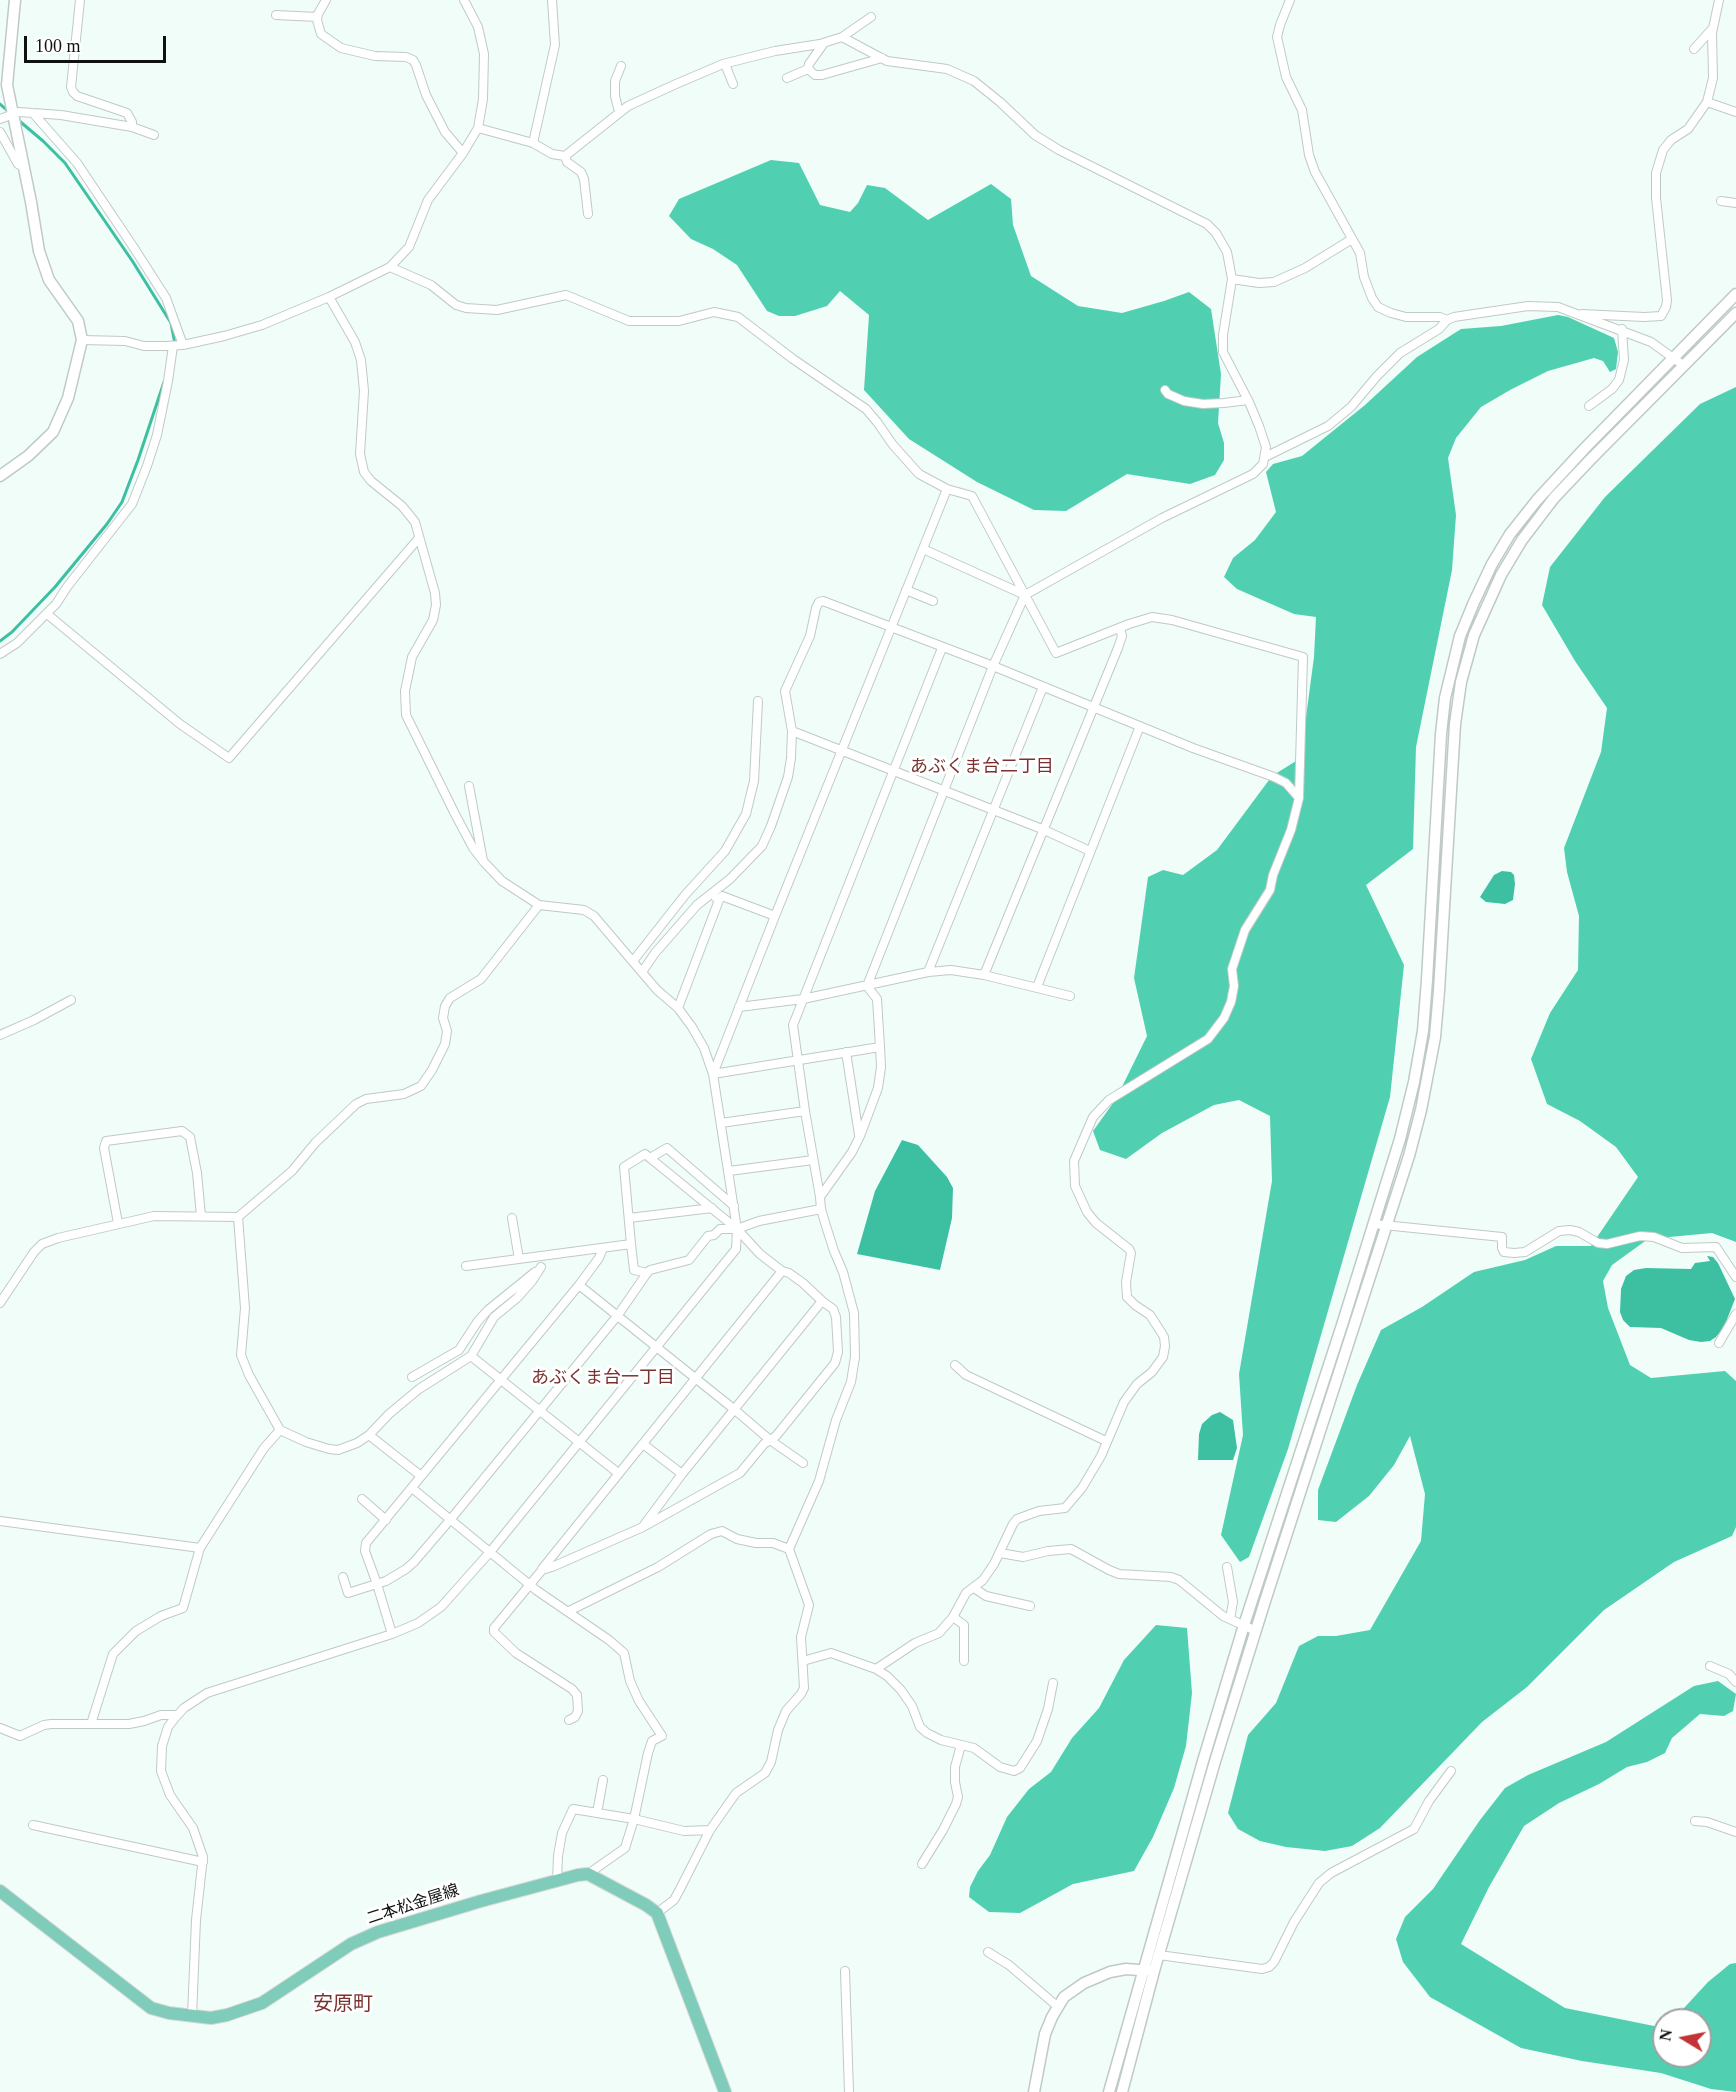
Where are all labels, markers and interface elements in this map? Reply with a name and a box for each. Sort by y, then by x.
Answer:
scale bar [27,24,170,62]
text: 100 m [35,36,81,56]
district label: あぶくま台二丁目 [910,756,1054,778]
district label: あぶくま台一丁目 [531,1367,675,1389]
street label: 二本松金屋線 [364,1881,462,1929]
district label: 安原町 [313,1993,373,2017]
north arrow [1652,2008,1712,2068]
text: N [1656,2028,1675,2042]

